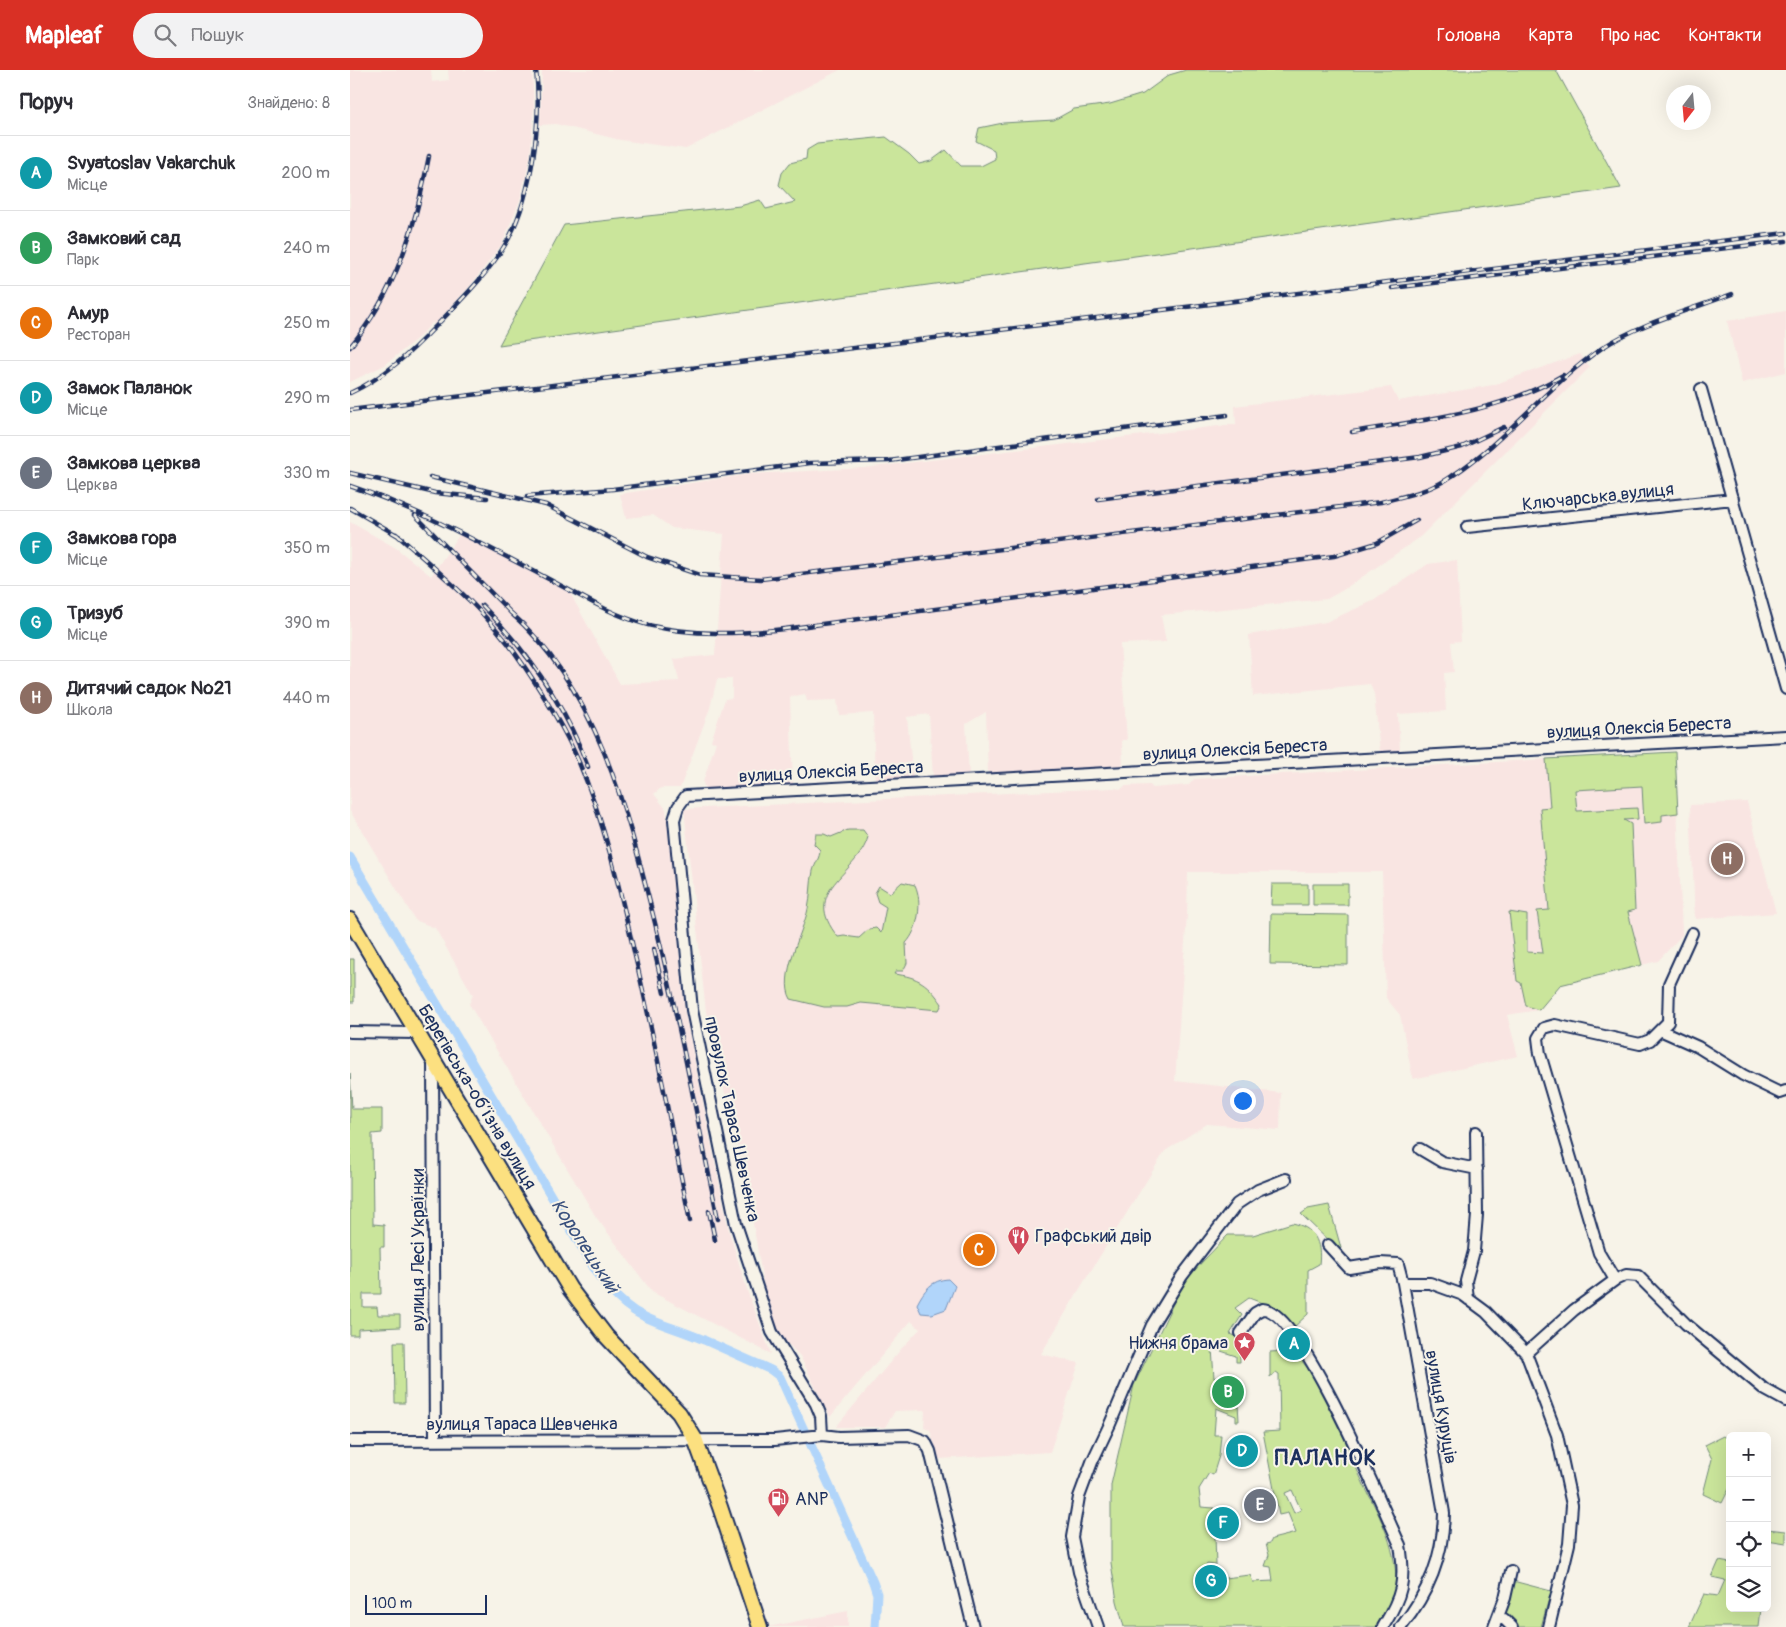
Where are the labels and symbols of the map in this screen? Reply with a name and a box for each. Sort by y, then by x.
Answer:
north arrow [1666,85,1711,130]
street label: Ключарська вулиця [1521,478,1675,516]
street label: вулиця Олексія Береста [1546,712,1732,744]
street label: вулиця Олексія Береста [1142,734,1328,766]
street label: вулиця Олексія Береста [738,756,924,788]
pin: H [1711,840,1743,878]
street label: Берегівська-обʼїзна вулиця [413,1000,541,1194]
street label: провулок Тараса Шевченка [699,1014,765,1224]
your location [1230,1088,1256,1114]
street label: вулиця Лесі Українки [407,1169,430,1331]
water label: Коропецький [546,1194,625,1299]
restaurant icon: Графський двір [1007,1224,1031,1255]
place label: Графський двір [1035,1225,1152,1248]
pin: C [963,1231,995,1269]
pin: A [1278,1325,1310,1363]
place icon: Нижня брама [1232,1331,1256,1362]
place label: Нижня брама [1128,1332,1228,1355]
street label: вулиця Куруців [1420,1348,1462,1466]
pin: B [1212,1373,1244,1411]
street label: вулиця Тараса Шевченка [426,1413,618,1436]
pin: D [1226,1432,1258,1470]
district label: ПАЛАНОК [1275,1444,1377,1472]
pin: E [1244,1486,1276,1524]
fuel station icon: ANP [767,1487,791,1518]
place label: ANP [795,1488,829,1511]
pin: F [1207,1504,1239,1542]
pin: G [1195,1562,1227,1600]
scale bar [365,1592,488,1615]

